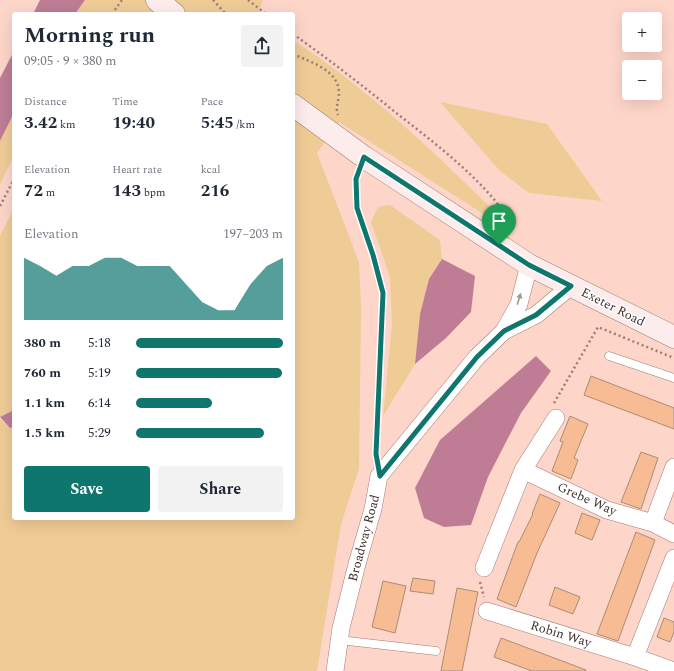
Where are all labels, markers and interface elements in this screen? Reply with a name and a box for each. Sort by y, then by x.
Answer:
map controls [622,12,662,100]
button: + [622,12,662,52]
text: Morning run [24,19,155,52]
button: share [241,25,283,67]
text: 09:05 · 9 × 380 m [24,51,116,71]
button: − [622,60,662,100]
text: Distance [24,93,67,110]
text: Time [112,93,138,110]
text: Pace [201,93,223,110]
text: 3.42 [24,110,57,136]
text: 19:40 [112,110,155,136]
text: 5:45 [201,110,234,136]
text: km [57,116,76,133]
text: /km [234,116,255,133]
text: Elevation [24,161,70,178]
text: Heart rate [112,161,162,178]
text: kcal [201,161,220,178]
text: 72 [24,178,43,204]
text: 143 [112,178,141,204]
text: 216 [201,178,229,204]
text: m [43,184,55,201]
text: bpm [141,184,166,201]
pin [482,204,516,245]
icon: arrive [488,210,510,232]
text: Elevation [24,224,78,244]
text: 197–203 m [223,224,283,244]
street label: Exeter Road [577,282,649,332]
one-way arrow [517,293,523,305]
text: 380 m [24,333,61,353]
text: 5:18 [88,333,111,353]
text: 760 m [24,363,61,383]
text: 5:19 [88,363,111,383]
text: 1.1 km [24,393,65,413]
text: 6:14 [88,393,111,413]
text: 1.5 km [24,423,65,443]
text: 5:29 [88,423,111,443]
button: Save [24,466,150,512]
button: Share [158,466,283,512]
street label: Grebe Way [554,477,621,521]
street label: Broadway Road [343,492,385,584]
street label: Robin Way [528,615,595,653]

